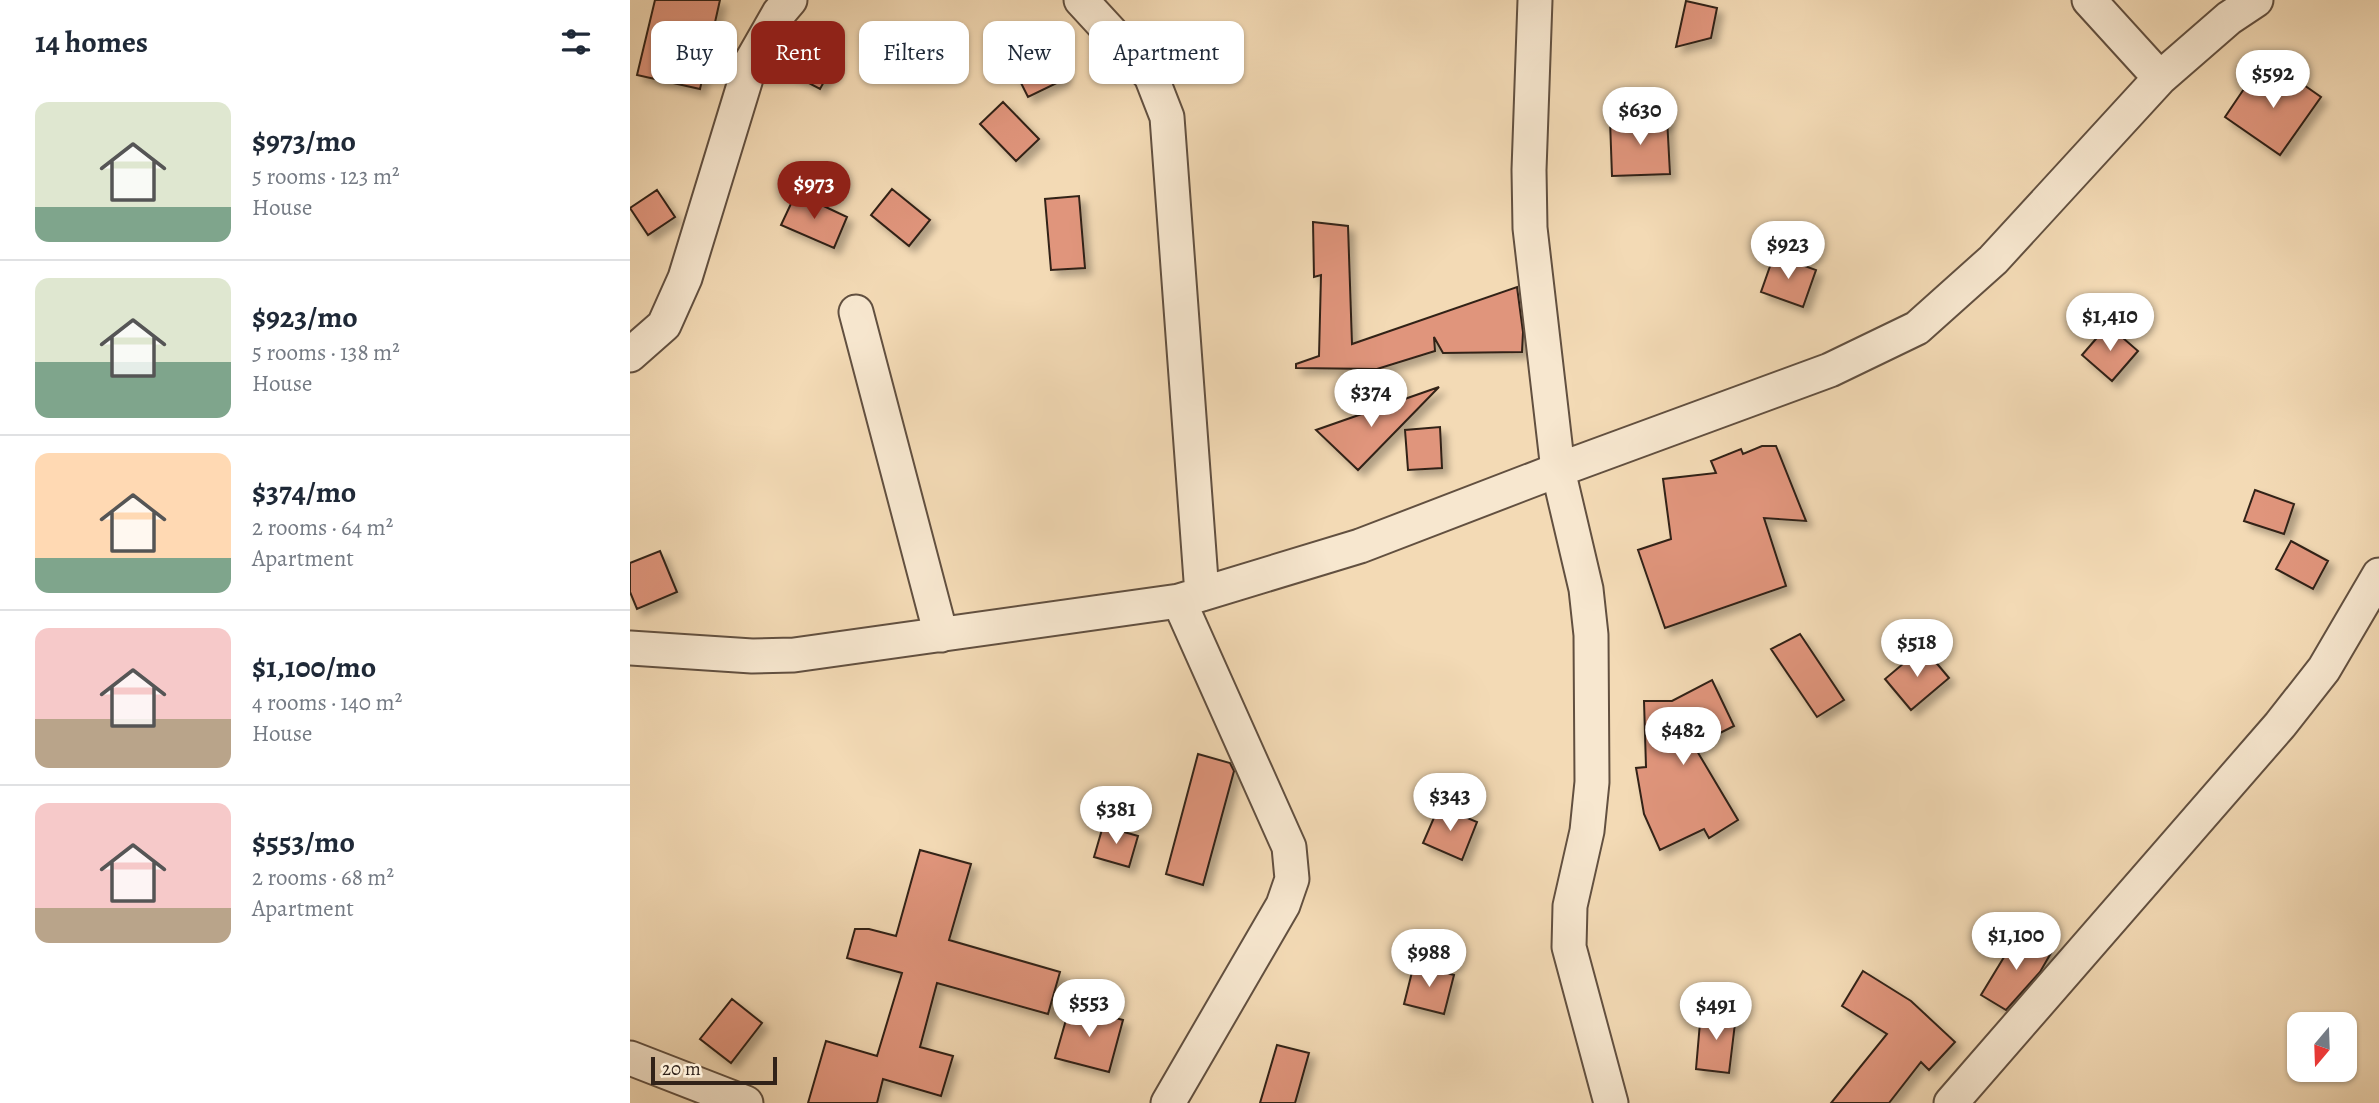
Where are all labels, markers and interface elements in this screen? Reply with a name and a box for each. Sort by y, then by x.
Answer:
chip: Buy [651,21,737,84]
chip: Rent [751,21,845,84]
chip: Filters [859,21,969,84]
chip: New [983,21,1075,84]
chip: Apartment [1089,21,1244,84]
text: 14 homes [35,22,148,62]
icon: filters [557,23,595,61]
pin: $592 [2232,50,2314,110]
text: $592 [2252,57,2294,88]
pin: $630 [1599,88,1681,147]
text: $630 [1619,94,1661,125]
text: $973/mo [252,121,356,161]
icon: home [91,130,175,214]
text: 5 rooms · 123 m² [252,161,400,192]
pin: $973 [773,162,855,221]
text: $973 [793,168,835,199]
text: House [252,192,312,223]
pin: $923 [1747,222,1829,281]
text: $923 [1767,228,1809,259]
pin: $1,410 [2053,294,2167,353]
text: $923/mo [252,297,358,337]
text: $1,410 [2082,300,2138,331]
icon: home [91,306,175,390]
text: 5 rooms · 138 m² [252,337,400,368]
text: House [252,368,312,399]
pin: $374 [1330,370,1412,429]
text: $374 [1350,376,1392,407]
text: $374/mo [252,472,356,512]
icon: home [91,481,175,565]
text: 2 rooms · 64 m² [252,512,393,543]
text: Apartment [252,543,354,574]
pin: $518 [1876,620,1958,679]
text: $518 [1897,626,1937,657]
text: $1,100/mo [252,647,376,687]
icon: home [91,656,175,740]
text: 4 rooms · 140 m² [252,687,402,718]
pin: $482 [1642,708,1724,767]
text: $482 [1661,714,1705,745]
text: House [252,718,312,749]
pin: $343 [1409,774,1491,833]
text: $343 [1429,780,1471,811]
pin: $381 [1075,786,1157,846]
text: $381 [1096,793,1136,824]
text: $553/mo [252,822,355,862]
icon: home [91,831,175,915]
text: 2 rooms · 68 m² [252,862,394,893]
text: Apartment [252,893,354,924]
pin: $1,100 [1959,912,2073,972]
text: $1,100 [1988,919,2044,950]
pin: $988 [1388,930,1470,989]
text: $988 [1407,936,1451,967]
pin: $553 [1048,979,1130,1039]
pin: $491 [1675,982,1757,1042]
text: $553 [1069,986,1109,1017]
text: $491 [1696,989,1736,1020]
north arrow [2287,1012,2357,1082]
map controls [2287,1012,2357,1082]
scale bar [651,1054,777,1086]
text: 20 m [662,1056,701,1082]

